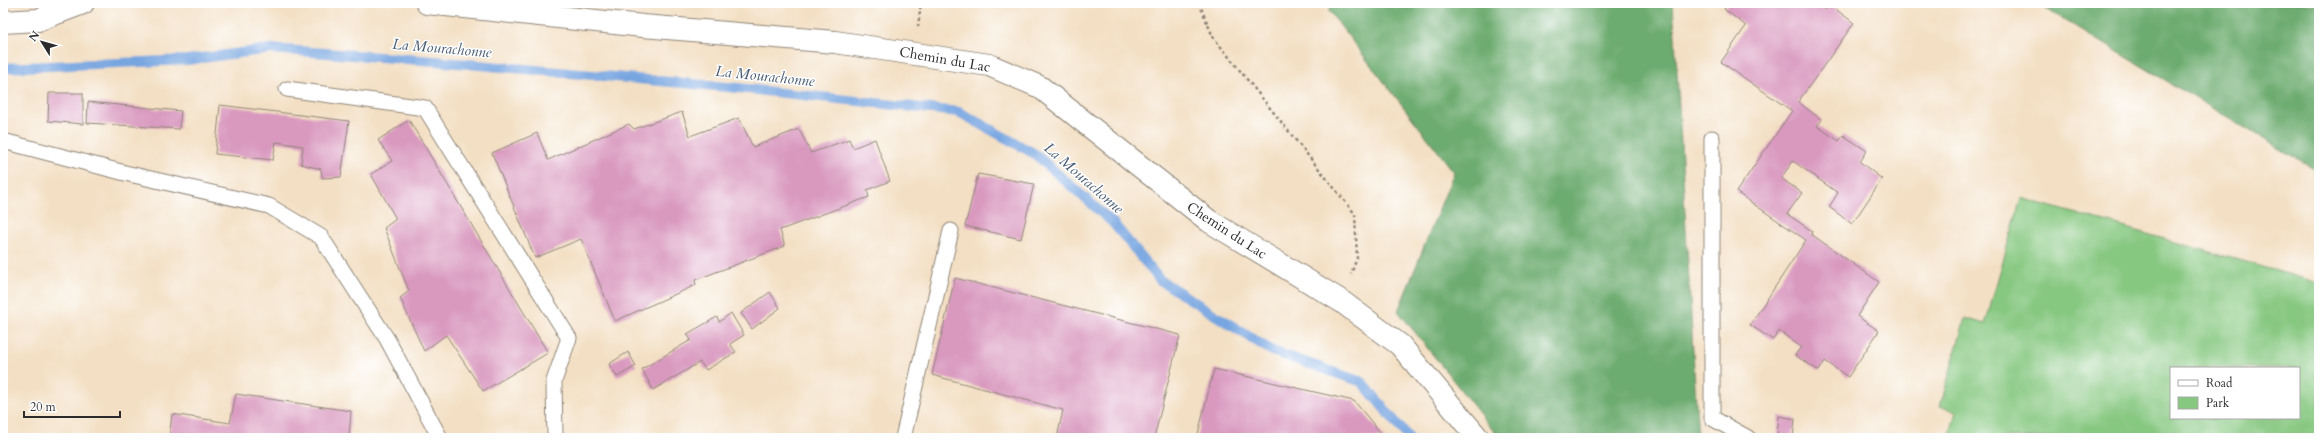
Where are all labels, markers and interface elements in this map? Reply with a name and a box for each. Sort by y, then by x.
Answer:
north arrow [22,22,62,62]
text: N [26,28,44,45]
water label: La Mourachonne [392,34,493,62]
street label: Chemin du Lac [898,42,992,77]
water label: La Mourachonne [715,61,816,91]
water label: La Mourachonne [1040,138,1128,218]
street label: Chemin du Lac [1183,197,1271,263]
legend [2170,367,2300,419]
text: Road [2206,375,2233,391]
scale bar [24,393,120,419]
text: Park [2206,395,2230,411]
text: 20 m [30,399,57,415]

